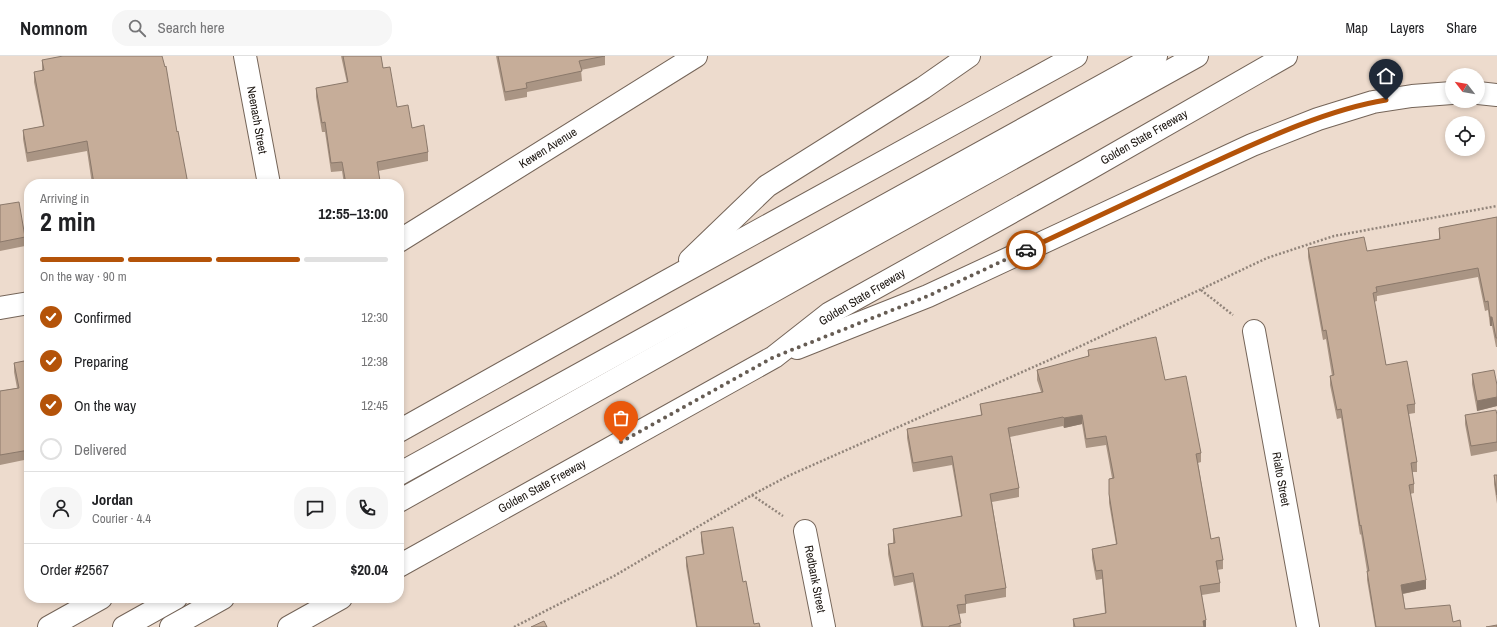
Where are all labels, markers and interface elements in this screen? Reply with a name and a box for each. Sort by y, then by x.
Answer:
search box [112,10,392,46]
text: Nomnom [20,15,88,41]
icon: search [126,17,148,39]
text: Search here [158,17,225,38]
text: Map [1346,19,1368,37]
text: Layers [1390,19,1424,37]
text: Share [1446,19,1477,37]
pin [1369,59,1403,100]
icon: home [1375,65,1397,87]
north arrow [1445,68,1485,108]
map controls [1445,68,1485,156]
street label: Neenach Street [243,85,271,155]
street label: Golden State Freeway [1098,106,1190,168]
button: locate [1445,116,1485,156]
street label: Kewen Avenue [516,124,580,172]
text: Arriving in [40,190,89,207]
text: 12:55–13:00 [318,203,388,224]
text: 2 min [40,204,96,239]
courier [1006,230,1046,270]
icon: car [1015,239,1037,261]
street label: Golden State Freeway [816,265,908,329]
text: On the way · 90 m [40,268,127,285]
icon: check [40,306,62,328]
text: Confirmed [74,307,131,328]
text: 12:30 [361,309,388,326]
icon: check [40,350,62,372]
text: Preparing [74,351,128,372]
text: 12:38 [361,353,388,370]
icon: check [40,394,62,416]
text: On the way [74,395,136,416]
text: 12:45 [361,397,388,414]
pin [604,401,638,442]
icon: bag [610,407,632,429]
text: Delivered [74,439,127,460]
street label: Rialto Street [1268,451,1294,508]
street label: Golden State Freeway [495,455,589,517]
button: person [40,487,82,529]
button: chat [294,487,336,529]
button: phone [346,487,388,529]
text: Jordan [92,489,133,510]
text: Courier · 4.4 [92,510,151,527]
street label: Redbank Street [801,544,829,614]
text: Order #2567 [40,559,109,580]
text: $20.04 [350,559,388,580]

